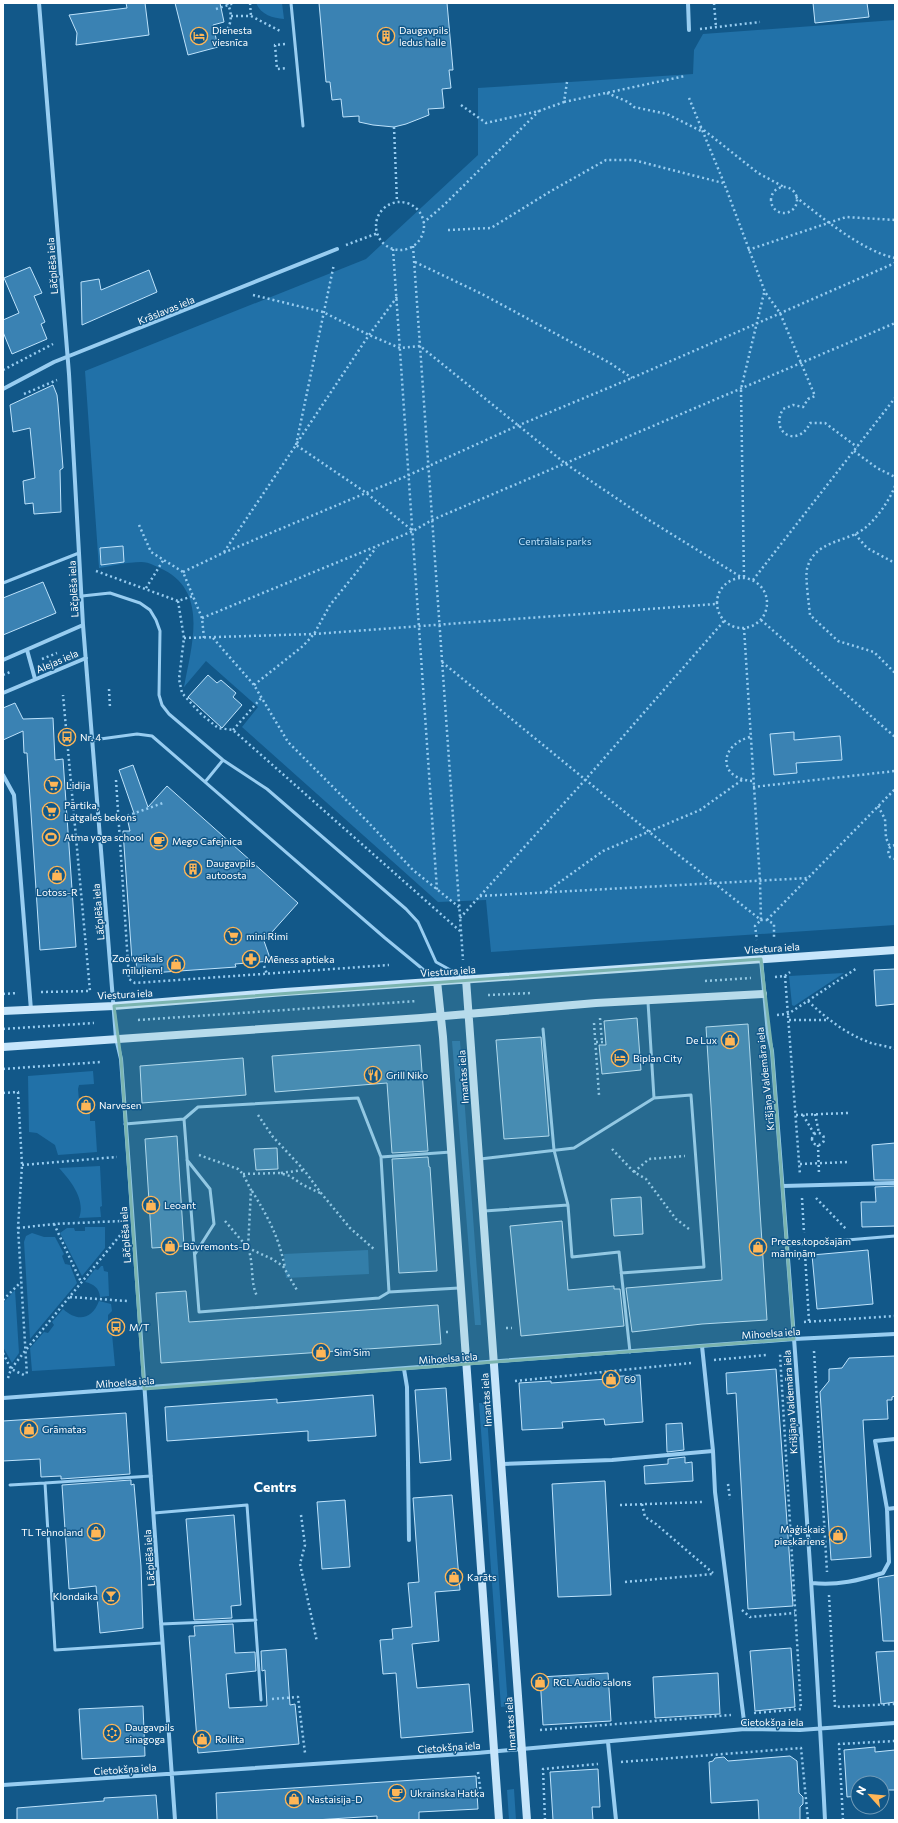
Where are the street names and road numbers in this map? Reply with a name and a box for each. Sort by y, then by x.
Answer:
street label: Lāčplēša iela [44,237,60,295]
street label: Krāslavas iela [136,293,196,327]
street label: Lāčplēša iela [66,560,80,618]
street label: Alejas iela [34,647,80,675]
street label: Lāčplēša iela [90,883,106,941]
street label: Viestura iela [744,940,800,956]
street label: Viestura iela [420,963,476,979]
street label: Viestura iela [97,987,153,1001]
street label: Krišjāņa Valdemāra iela [754,1026,777,1131]
street label: Imantas iela [455,1050,471,1104]
street label: Lāčplēša iela [117,1206,133,1264]
street label: Mihoelsa iela [741,1325,801,1341]
street label: Mihoelsa iela [418,1350,478,1366]
street label: Krišjāņa Valdemāra iela [780,1350,801,1454]
street label: Imantas iela [478,1373,494,1427]
street label: Mihoelsa iela [95,1374,155,1390]
street label: Lāčplēša iela [141,1529,157,1587]
street label: Imantas iela [502,1697,518,1751]
street label: Cietokšņa iela [740,1716,804,1729]
street label: Cietokšņa iela [417,1739,481,1756]
street label: Cietokšņa iela [93,1761,157,1778]

